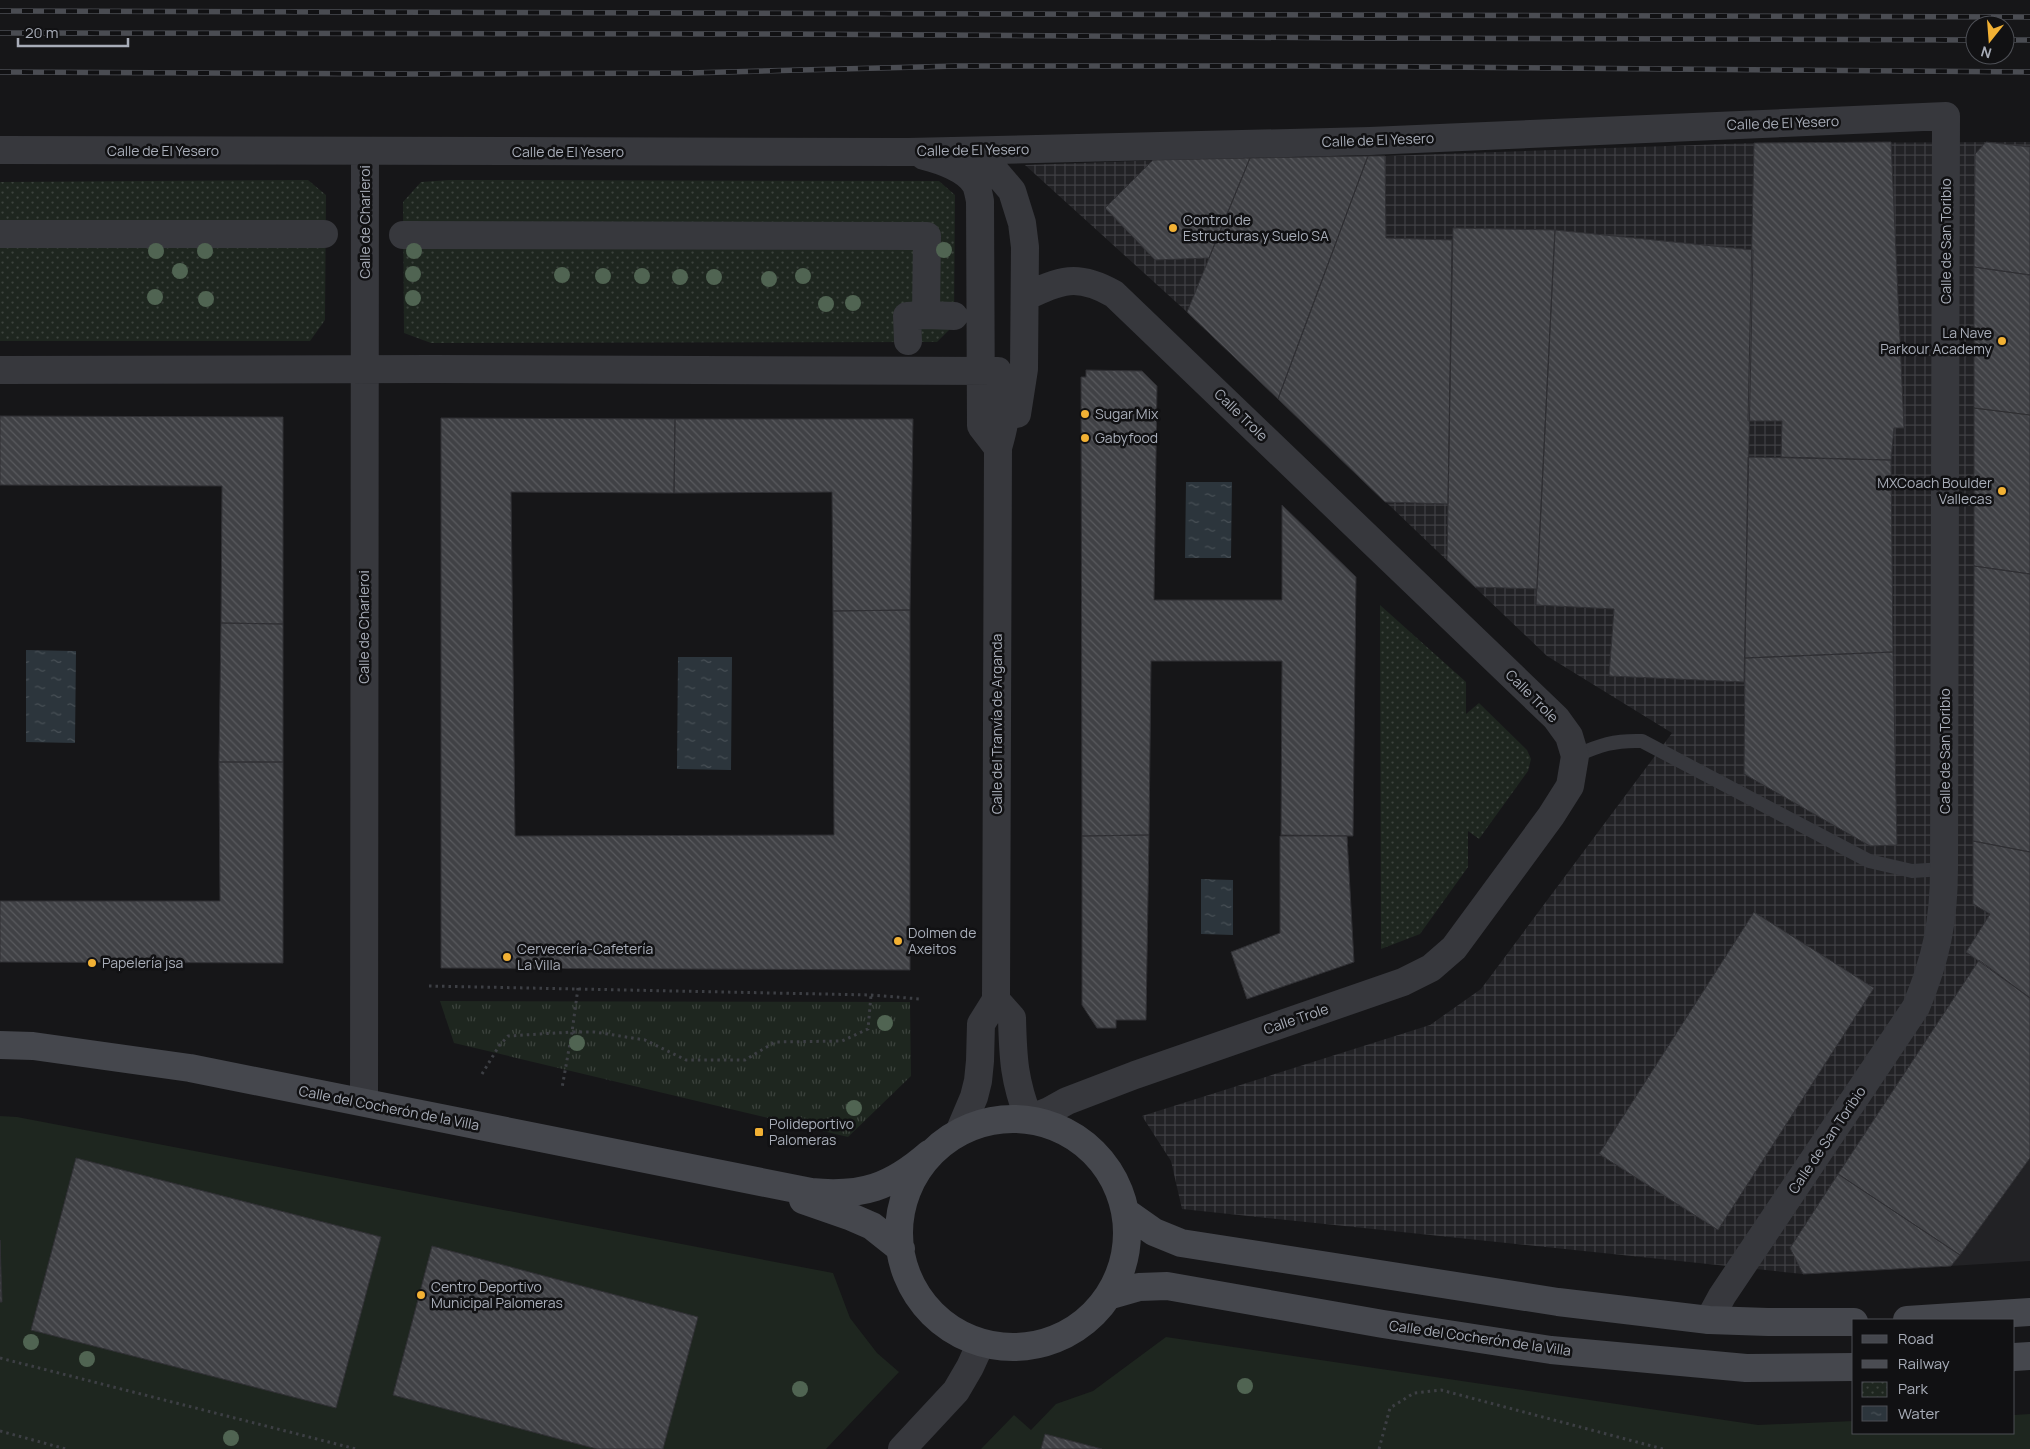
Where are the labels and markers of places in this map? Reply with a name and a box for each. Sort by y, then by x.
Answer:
place label: Control de Estructuras y Suelo SA [1183,210,1329,245]
marker: Control de Estructuras y Suelo SA [1167,222,1179,234]
place label: La Nave Parkour Academy [1880,323,1993,358]
marker: La Nave Parkour Academy [1996,335,2008,347]
place label: Sugar Mix [1095,404,1159,423]
marker: Sugar Mix [1079,408,1091,420]
place label: Gabyfood [1095,428,1158,447]
marker: Gabyfood [1079,432,1091,444]
place label: MXCoach Boulder Vallecas [1877,473,1992,508]
marker: MXCoach Boulder Vallecas [1996,485,2008,497]
place label: Dolmen de Axeitos [908,923,976,958]
marker: Dolmen de Axeitos [892,935,904,947]
place label: Cervecería-Cafetería La Villa [517,939,653,974]
marker: Cervecería-Cafetería La Villa [501,951,513,963]
place label: Papelería jsa [102,953,183,972]
marker: Papelería jsa [86,957,98,969]
place label: Polideportivo Palomeras [769,1114,854,1149]
marker: Polideportivo Palomeras [753,1126,765,1138]
place label: Centro Deportivo Municipal Palomeras [431,1277,563,1312]
marker: Centro Deportivo Municipal Palomeras [415,1289,427,1301]

